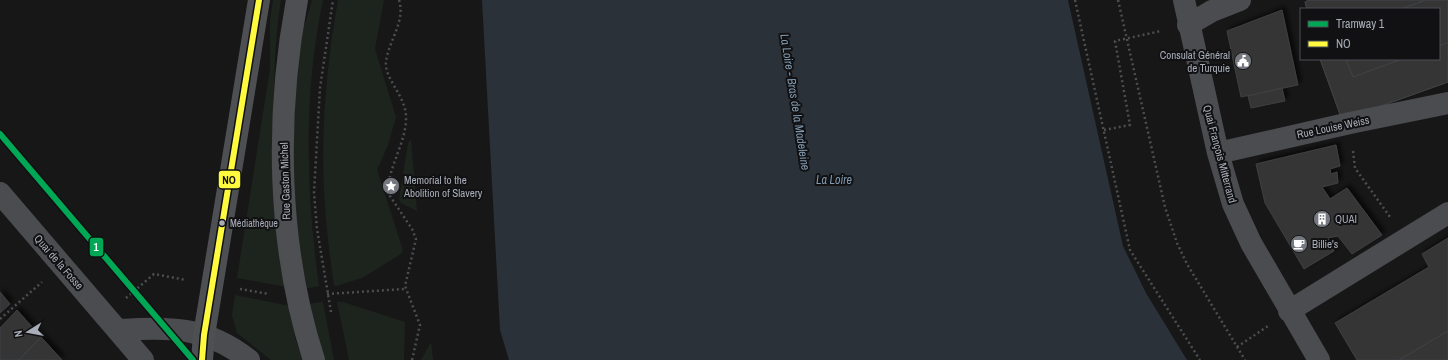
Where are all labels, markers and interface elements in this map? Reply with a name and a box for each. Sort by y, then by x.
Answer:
legend [1300,8,1440,60]
text: Tramway 1 [1336,16,1385,32]
water label: La Loire - Bras de la Madeleine [776,33,814,172]
text: NO [1336,36,1351,52]
place label: Consulat Général de Turquie [1160,48,1230,75]
public building icon: Consulat Général de Turquie [1233,51,1253,71]
street label: Quai François Mitterrand [1200,104,1240,204]
street label: Rue Louise Weiss [1296,112,1371,141]
street label: Rue Gaston Michel [277,142,293,220]
line badge: NO [218,170,241,189]
water label: La Loire [816,172,853,188]
text: NO [222,173,236,187]
place label: Memorial to the Abolition of Slavery [403,173,483,200]
place icon: Memorial to the Abolition of Slavery [381,176,401,196]
building icon: QUAI [1312,209,1332,229]
place label: QUAI [1335,212,1357,226]
place label: Médiathèque [230,217,278,230]
marker: Médiathèque [217,218,227,228]
street label: Quai de la Fosse [31,232,87,292]
cafe icon: Billie's [1289,234,1309,254]
line badge: 1 [89,237,104,257]
place label: Billie's [1312,237,1339,251]
text: 1 [93,240,99,254]
north arrow [8,312,48,352]
text: N [11,329,26,338]

